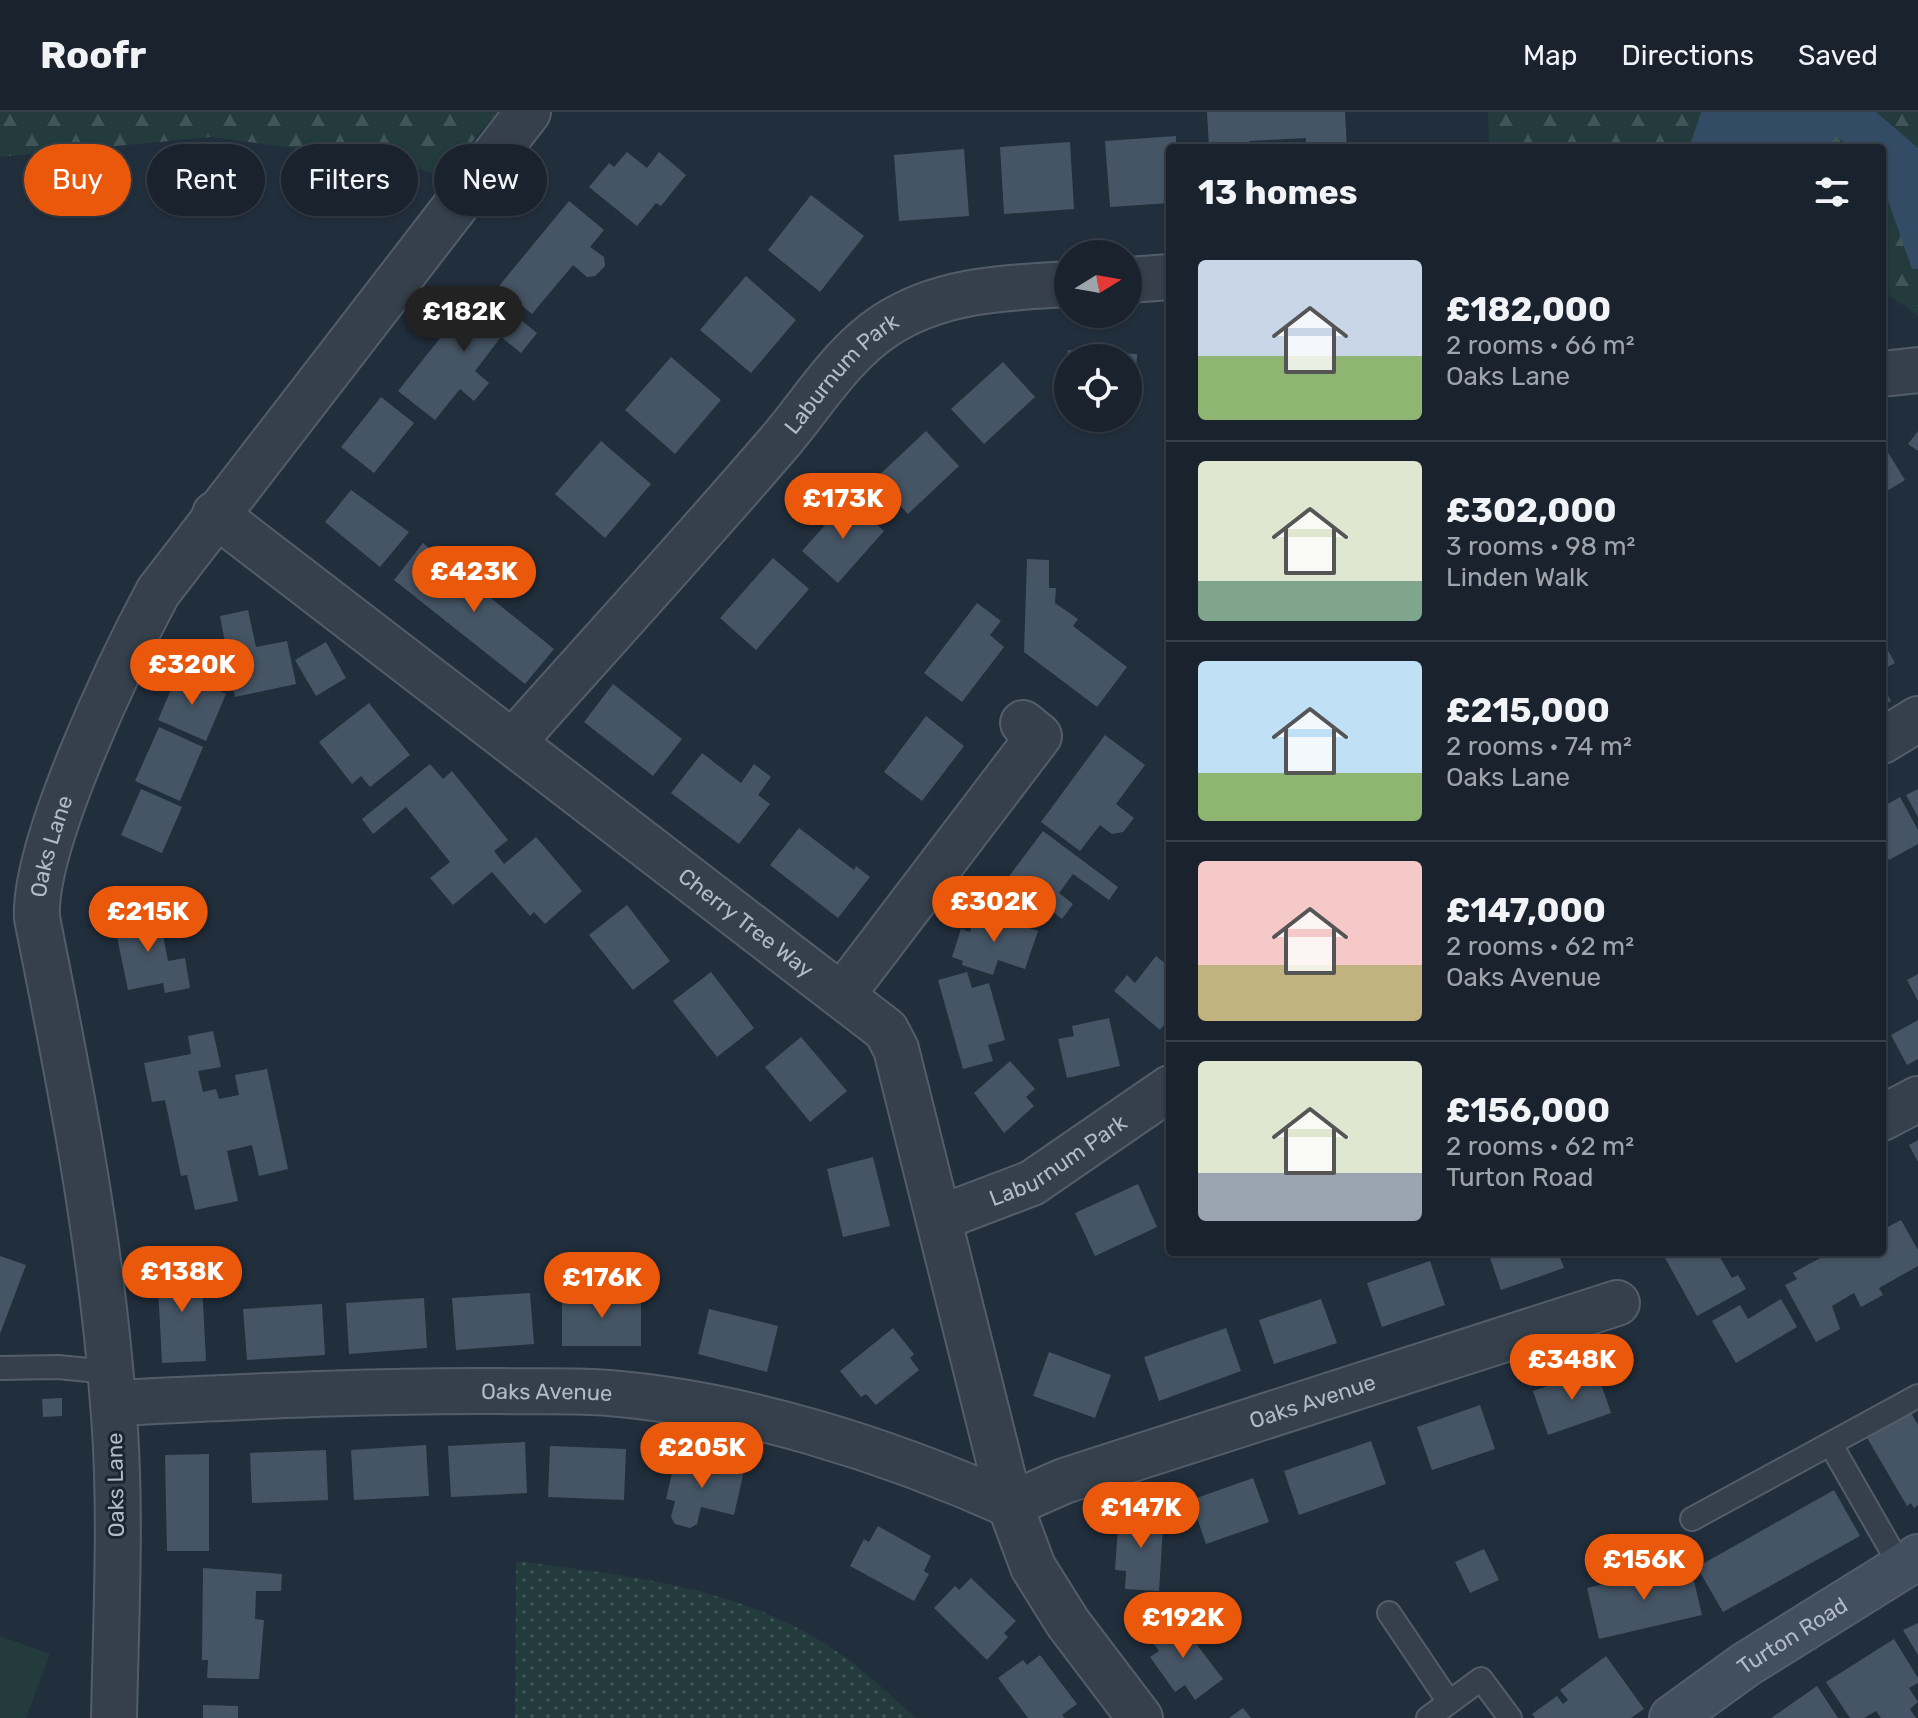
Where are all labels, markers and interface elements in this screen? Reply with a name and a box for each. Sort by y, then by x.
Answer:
text: Roofr [40,32,146,78]
text: Map [1523,39,1577,72]
text: Directions [1621,39,1754,72]
text: Saved [1798,39,1878,72]
chip: Buy [24,144,131,216]
chip: Rent [147,144,265,216]
chip: Filters [281,144,418,216]
chip: New [434,144,547,216]
icon: filters [1810,170,1854,214]
text: 13 homes [1198,172,1358,213]
north arrow [1054,240,1142,328]
map controls [1054,240,1142,432]
pin: £182K [408,286,520,354]
text: £182,000 [1446,289,1611,330]
icon: home [1262,292,1358,388]
text: £182K [422,296,506,327]
street label: Laburnum Park [778,307,904,440]
text: 2 rooms · 66 m² [1446,330,1635,361]
button: locate [1054,344,1142,432]
text: Oaks Lane [1446,361,1570,392]
pin: £173K [787,473,899,541]
text: £173K [803,483,883,514]
text: £302,000 [1446,490,1617,531]
icon: home [1262,493,1358,589]
text: 3 rooms · 98 m² [1446,531,1635,562]
pin: £423K [418,546,530,614]
text: £423K [430,556,518,587]
text: Linden Walk [1446,562,1589,593]
pin: £320K [136,639,248,707]
text: £320K [148,649,236,680]
text: £215,000 [1446,690,1610,731]
icon: home [1262,693,1358,789]
text: 2 rooms · 74 m² [1446,731,1632,762]
text: Oaks Lane [1446,762,1570,793]
street label: Oaks Lane [25,791,79,899]
street label: Cherry Tree Way [673,862,819,983]
pin: £302K [938,876,1050,944]
pin: £215K [92,886,204,954]
text: £302K [950,886,1038,917]
text: £147,000 [1446,890,1606,931]
icon: home [1262,893,1358,989]
text: £215K [107,896,189,927]
text: 2 rooms · 62 m² [1446,931,1634,962]
text: Oaks Avenue [1446,962,1601,993]
text: £156,000 [1446,1090,1610,1131]
icon: home [1262,1093,1358,1189]
street label: Laburnum Park [986,1108,1133,1212]
text: 2 rooms · 62 m² [1446,1131,1634,1162]
text: Turton Road [1446,1162,1593,1193]
pin: £138K [126,1246,238,1314]
pin: £176K [546,1252,658,1320]
text: £138K [140,1256,224,1287]
text: £176K [562,1262,642,1293]
pin: £348K [1516,1334,1628,1402]
text: £348K [1528,1344,1616,1375]
street label: Oaks Avenue [1246,1369,1379,1434]
street label: Oaks Avenue [481,1378,613,1407]
pin: £205K [646,1422,758,1490]
street label: Oaks Lane [101,1432,130,1538]
text: £205K [658,1432,746,1463]
pin: £147K [1085,1482,1197,1550]
text: £147K [1101,1492,1181,1523]
pin: £156K [1588,1534,1700,1602]
text: £156K [1603,1544,1685,1575]
street label: Turton Road [1732,1591,1853,1680]
pin: £192K [1127,1592,1239,1660]
text: £192K [1142,1602,1224,1633]

